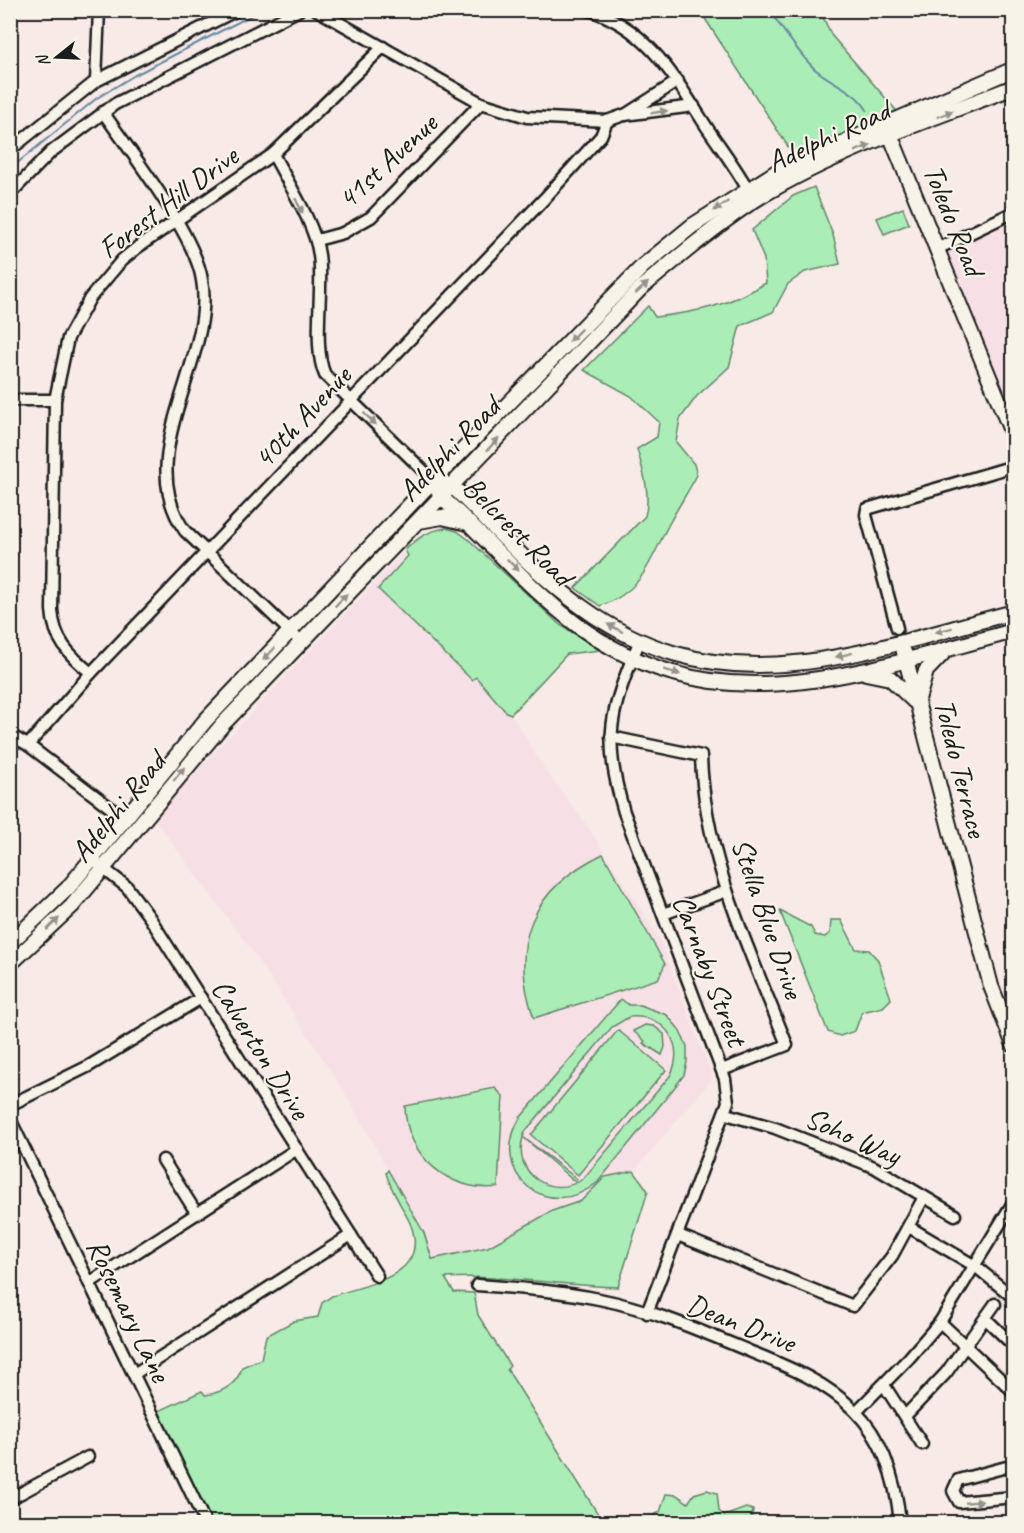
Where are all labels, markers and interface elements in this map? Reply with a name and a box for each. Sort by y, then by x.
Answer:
north arrow [27,27,87,87]
text: N [32,51,55,69]
street label: Adelphi Road [761,89,899,181]
street label: 41st Avenue [329,103,447,217]
one-way arrow [650,107,669,116]
one-way arrow [937,109,955,119]
street label: Forest Hill Drive [91,136,247,267]
one-way arrow [854,142,872,152]
street label: Toledo Road [915,159,995,285]
one-way arrow [295,198,304,215]
one-way arrow [712,201,729,212]
one-way arrow [634,282,649,295]
one-way arrow [568,327,582,341]
street label: 40th Avenue [245,356,361,476]
street label: Adelphi Road [390,386,511,509]
one-way arrow [362,412,377,426]
one-way arrow [485,437,499,451]
street label: Belcrest Road [455,468,584,597]
one-way arrow [505,558,520,572]
one-way arrow [334,593,348,607]
one-way arrow [607,623,624,633]
one-way arrow [935,625,953,635]
one-way arrow [262,647,276,662]
one-way arrow [835,650,854,660]
one-way arrow [663,668,681,677]
street label: Toledo Terrace [926,695,997,843]
street label: Adelphi Road [62,741,177,870]
one-way arrow [172,767,184,782]
street label: Stella Blue Drive [723,833,814,1005]
street label: Carnaby Street [664,889,757,1054]
one-way arrow [46,917,60,931]
street label: Calverton Drive [203,972,320,1128]
street label: Soho Way [799,1098,908,1175]
street label: Rosemary Lane [78,1232,181,1390]
street label: Dean Drive [681,1285,803,1362]
one-way arrow [964,1497,983,1506]

